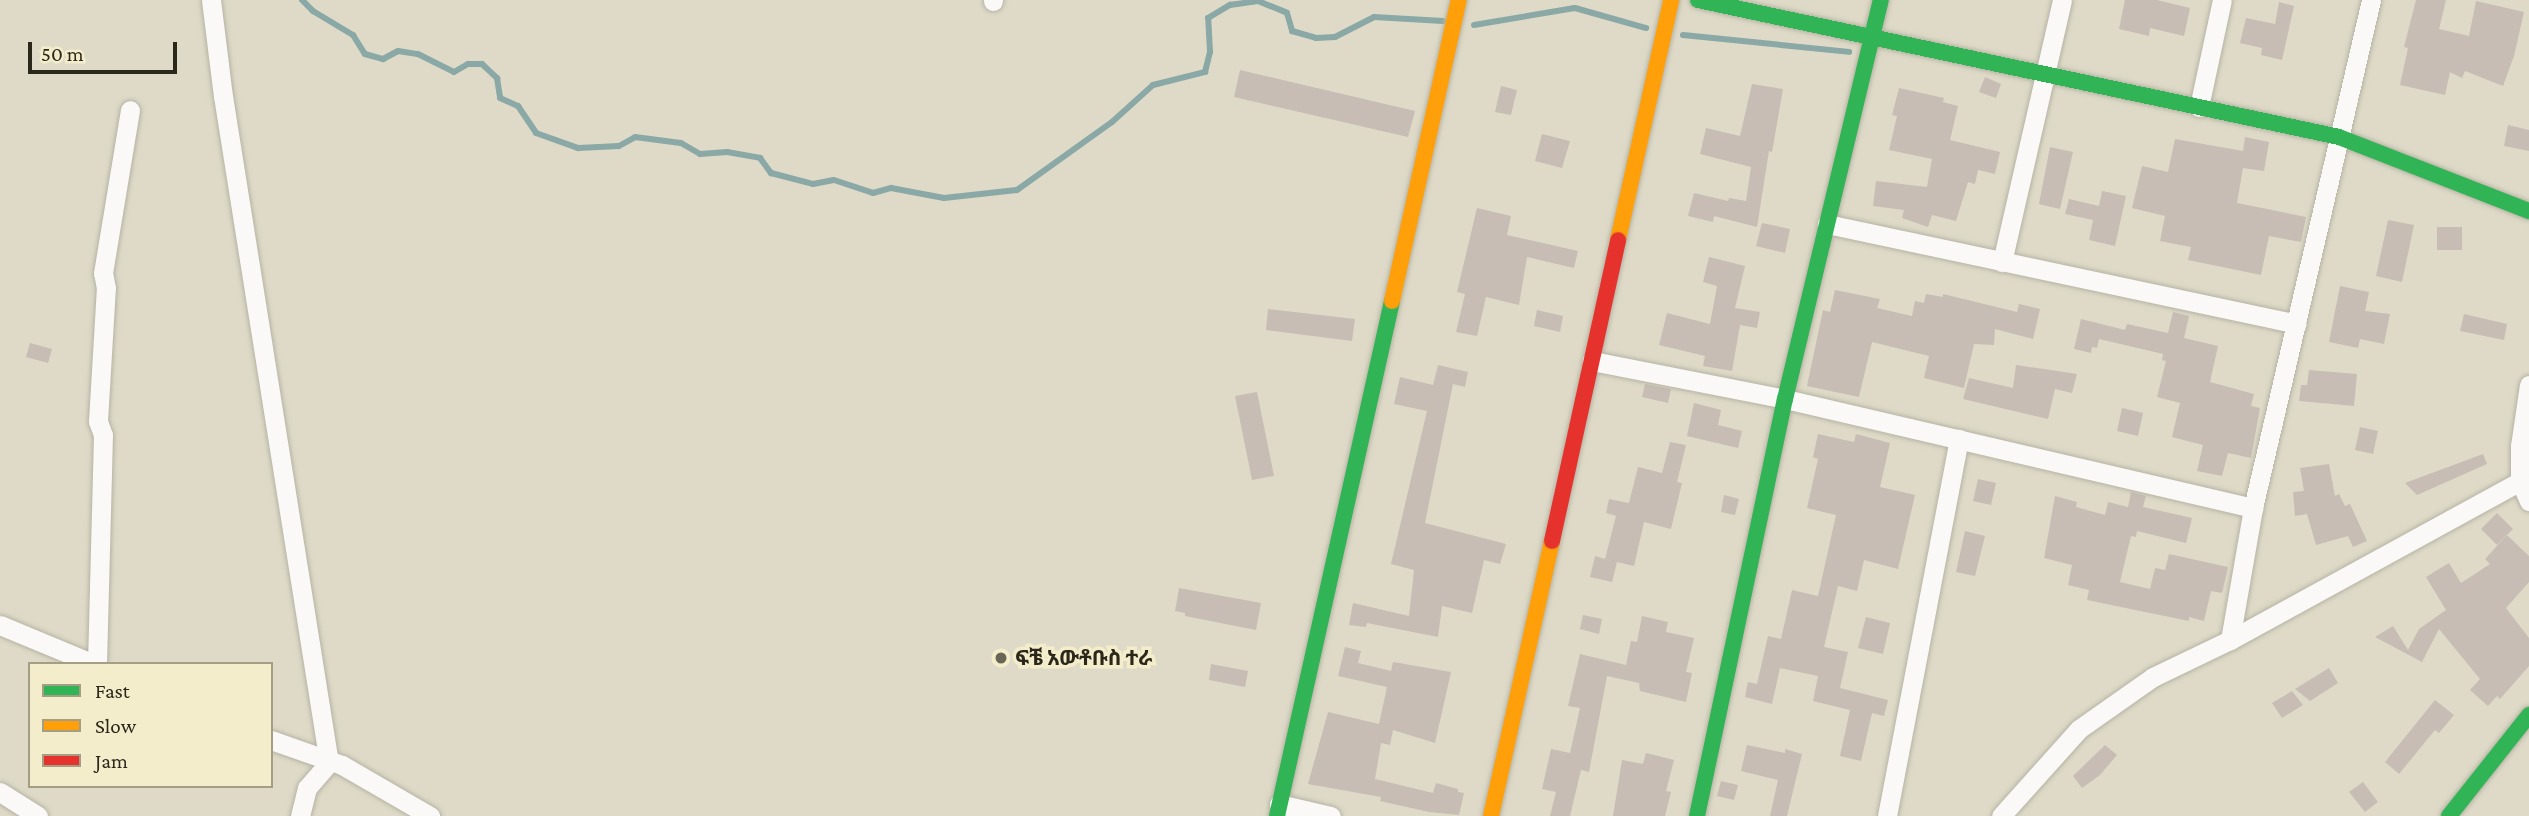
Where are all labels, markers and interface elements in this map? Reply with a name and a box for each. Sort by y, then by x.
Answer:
scale bar [32,28,180,72]
text: 50 m [41,42,84,66]
place label: ፍቼ አውቶቡስ ተራ [1015,645,1153,671]
marker: ፍቼ አውቶቡስ ተራ [993,650,1009,666]
legend [28,662,273,788]
text: Fast [95,679,130,703]
text: Slow [95,714,136,738]
text: Jam [95,749,128,773]

